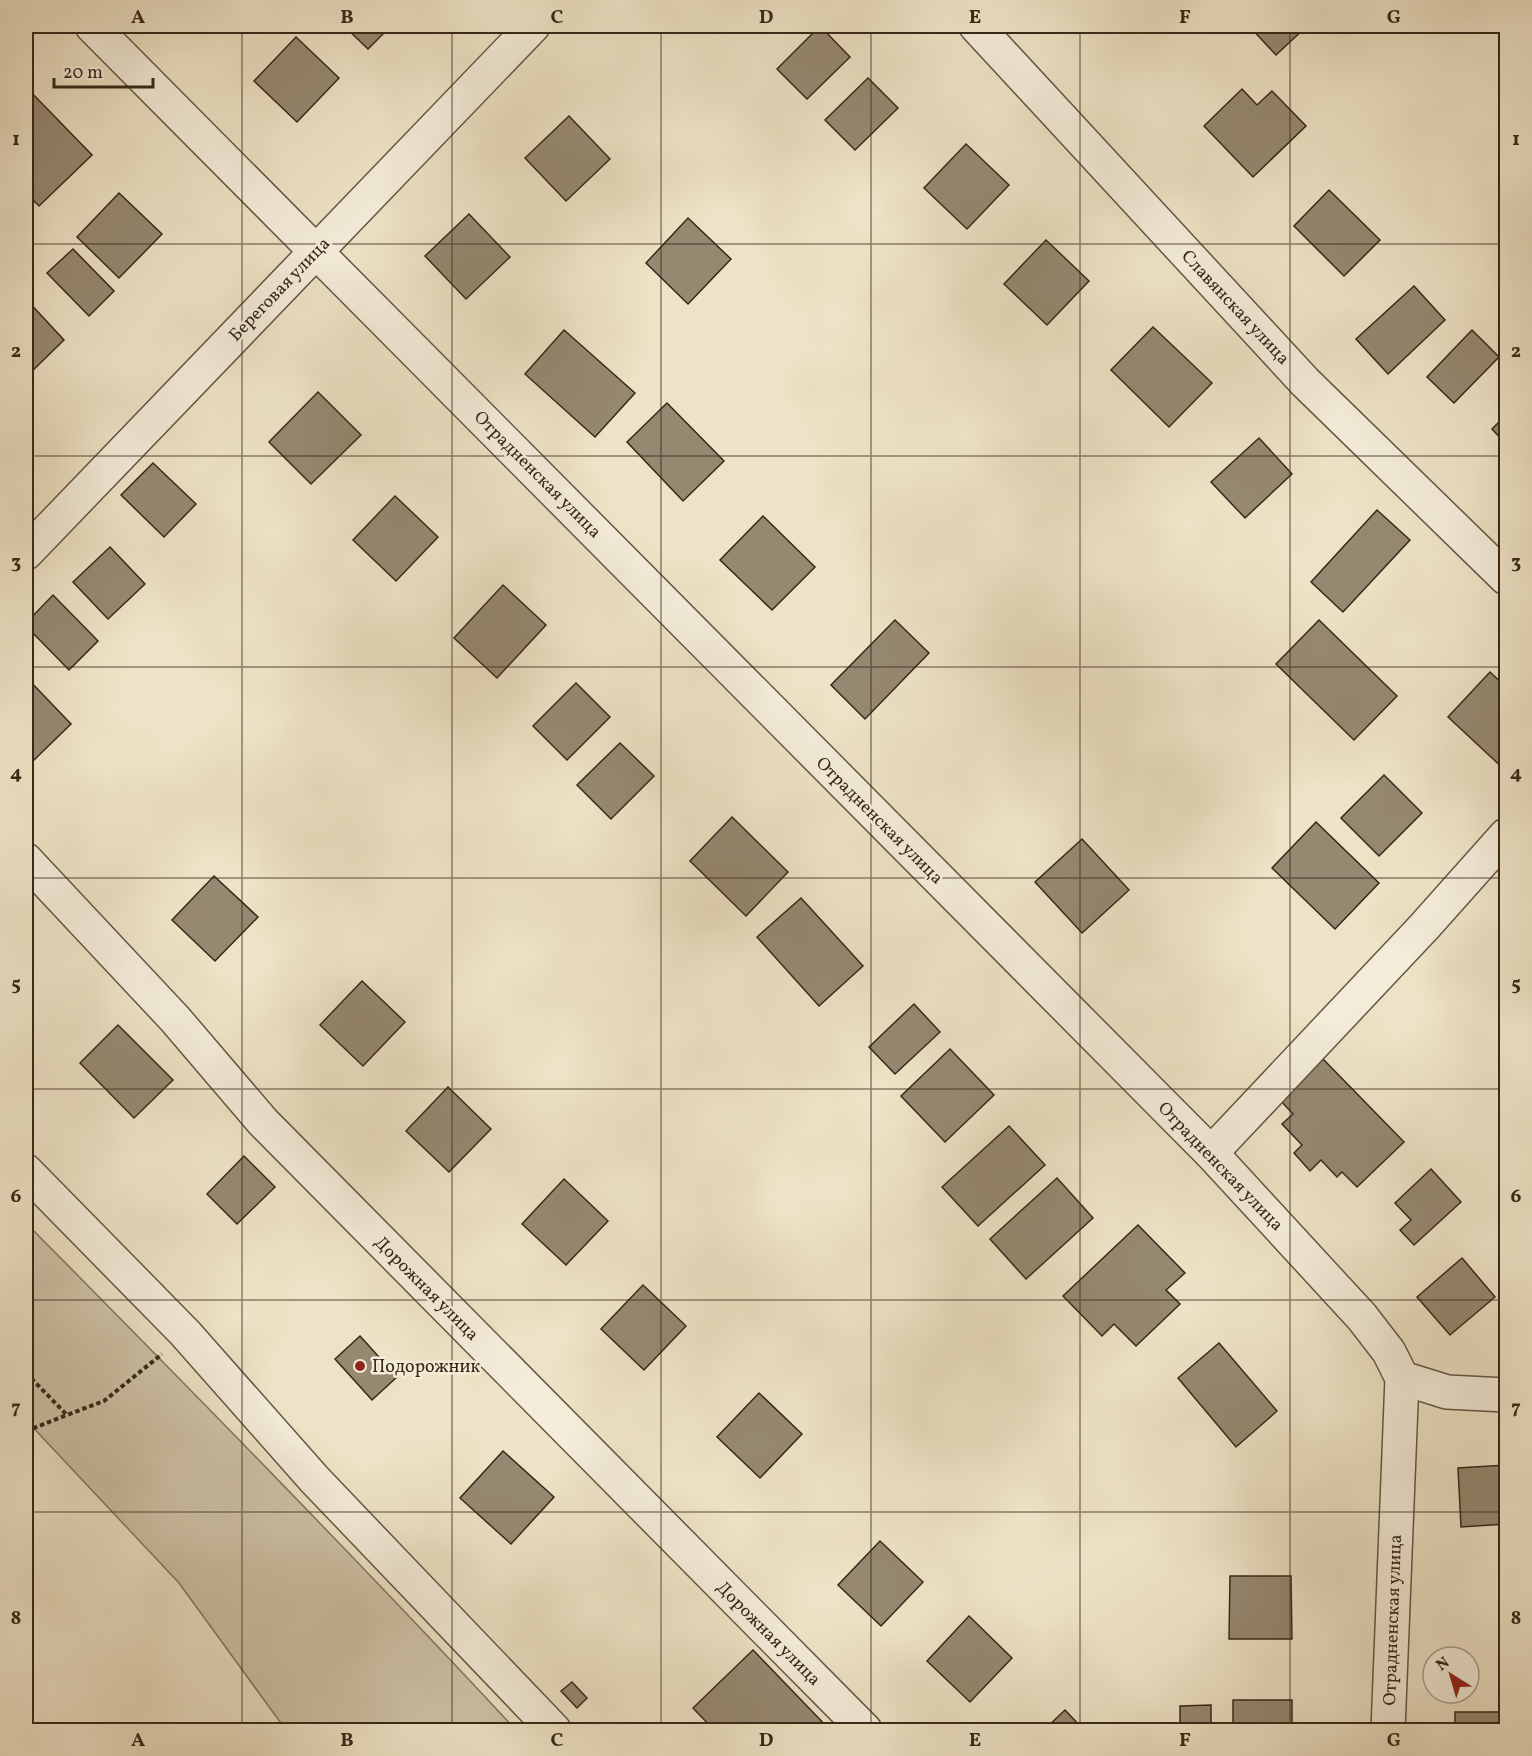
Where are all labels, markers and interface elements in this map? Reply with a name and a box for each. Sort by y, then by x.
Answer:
text: A [131,4,145,32]
text: B [340,4,354,32]
text: C [551,4,564,32]
text: D [759,4,773,32]
text: E [969,4,981,32]
text: F [1179,4,1191,32]
text: G [1387,4,1401,32]
scale bar [54,51,153,89]
text: 20 m [63,61,103,86]
text: 1 [12,126,20,154]
text: 1 [1512,126,1520,154]
street label: Береговая улица [224,232,336,348]
street label: Славянская улица [1175,245,1295,371]
text: 2 [11,338,21,366]
text: 2 [1511,338,1521,366]
street label: Отрадненская улица [468,406,606,545]
text: 3 [11,549,21,577]
text: 3 [1511,549,1521,577]
street label: Отрадненская улица [810,752,948,891]
text: 4 [10,760,22,788]
text: 4 [1510,760,1522,788]
text: 5 [11,971,21,999]
text: 5 [1511,971,1521,999]
street label: Отрадненская улица [1151,1097,1288,1237]
text: 6 [11,1183,22,1211]
text: 6 [1511,1183,1522,1211]
street label: Дорожная улица [368,1231,484,1347]
place label: Подорожник [372,1355,480,1380]
marker: Подорожник [353,1359,367,1373]
text: 7 [11,1394,21,1422]
text: 7 [1511,1394,1521,1422]
street label: Отрадненская улица [1378,1534,1409,1706]
street label: Дорожная улица [710,1576,826,1692]
text: 8 [11,1605,21,1633]
text: 8 [1511,1605,1521,1633]
north arrow [1421,1645,1481,1705]
text: N [1432,1652,1455,1677]
text: A [131,1727,145,1755]
text: B [340,1727,354,1755]
text: C [551,1727,564,1755]
text: D [759,1727,773,1755]
text: E [969,1727,981,1755]
text: F [1179,1727,1191,1755]
text: G [1387,1727,1401,1755]

